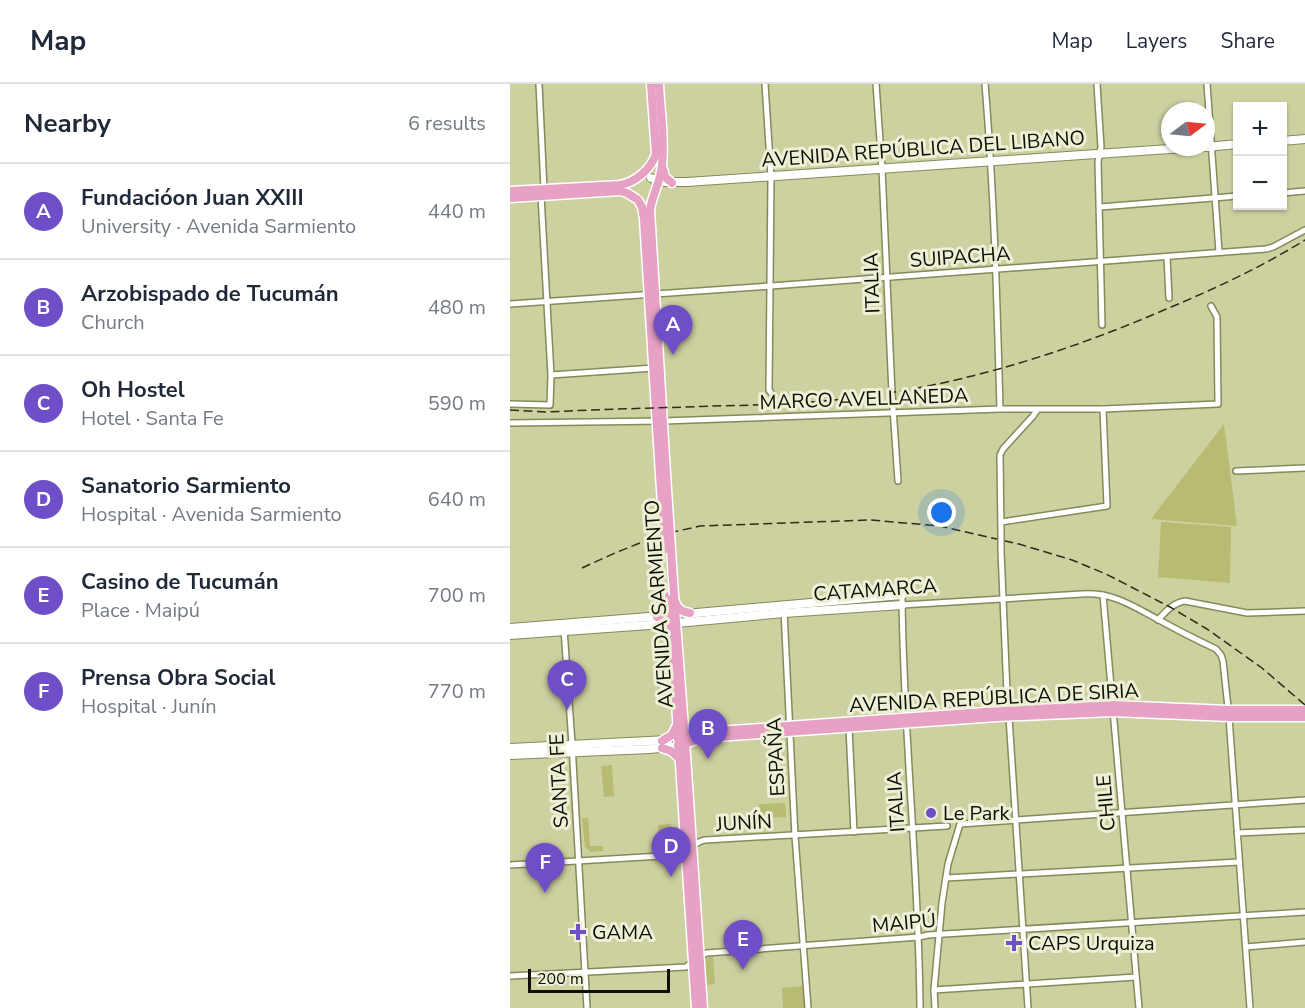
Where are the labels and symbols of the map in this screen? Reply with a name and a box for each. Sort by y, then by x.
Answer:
north arrow [1161,102,1215,156]
street label: AVENIDA REPÚBLICA DEL LIBANO [760,124,1086,174]
street label: SUIPACHA [909,240,1012,274]
street label: ITALIA [857,252,887,314]
pin: A [654,306,692,355]
street label: MARCO AVELLANEDA [759,382,969,416]
your location [927,498,956,527]
street label: AVENIDA SARMIENTO [638,499,680,709]
street label: CATAMARCA [812,572,938,608]
pin: C [548,660,586,710]
street label: AVENIDA REPÚBLICA DE SIRIA [849,677,1140,719]
pin: B [688,710,728,759]
street label: ESPAÑA [760,716,792,797]
street label: SANTA FE [543,733,575,829]
street label: ITALIA [880,770,912,833]
street label: CHILE [1090,774,1122,832]
place label: Le Park [943,800,1010,827]
marker: Le Park [924,806,938,820]
street label: JUNÍN [714,808,773,838]
pin: D [652,828,690,877]
pin: F [525,844,564,893]
street label: MAIPÚ [871,907,937,939]
place label: GAMA [592,919,653,946]
pin: E [724,920,762,970]
marker: GAMA [569,923,587,941]
place label: CAPS Urquiza [1028,930,1155,957]
marker: CAPS Urquiza [1005,934,1023,952]
scale bar [528,966,670,994]

